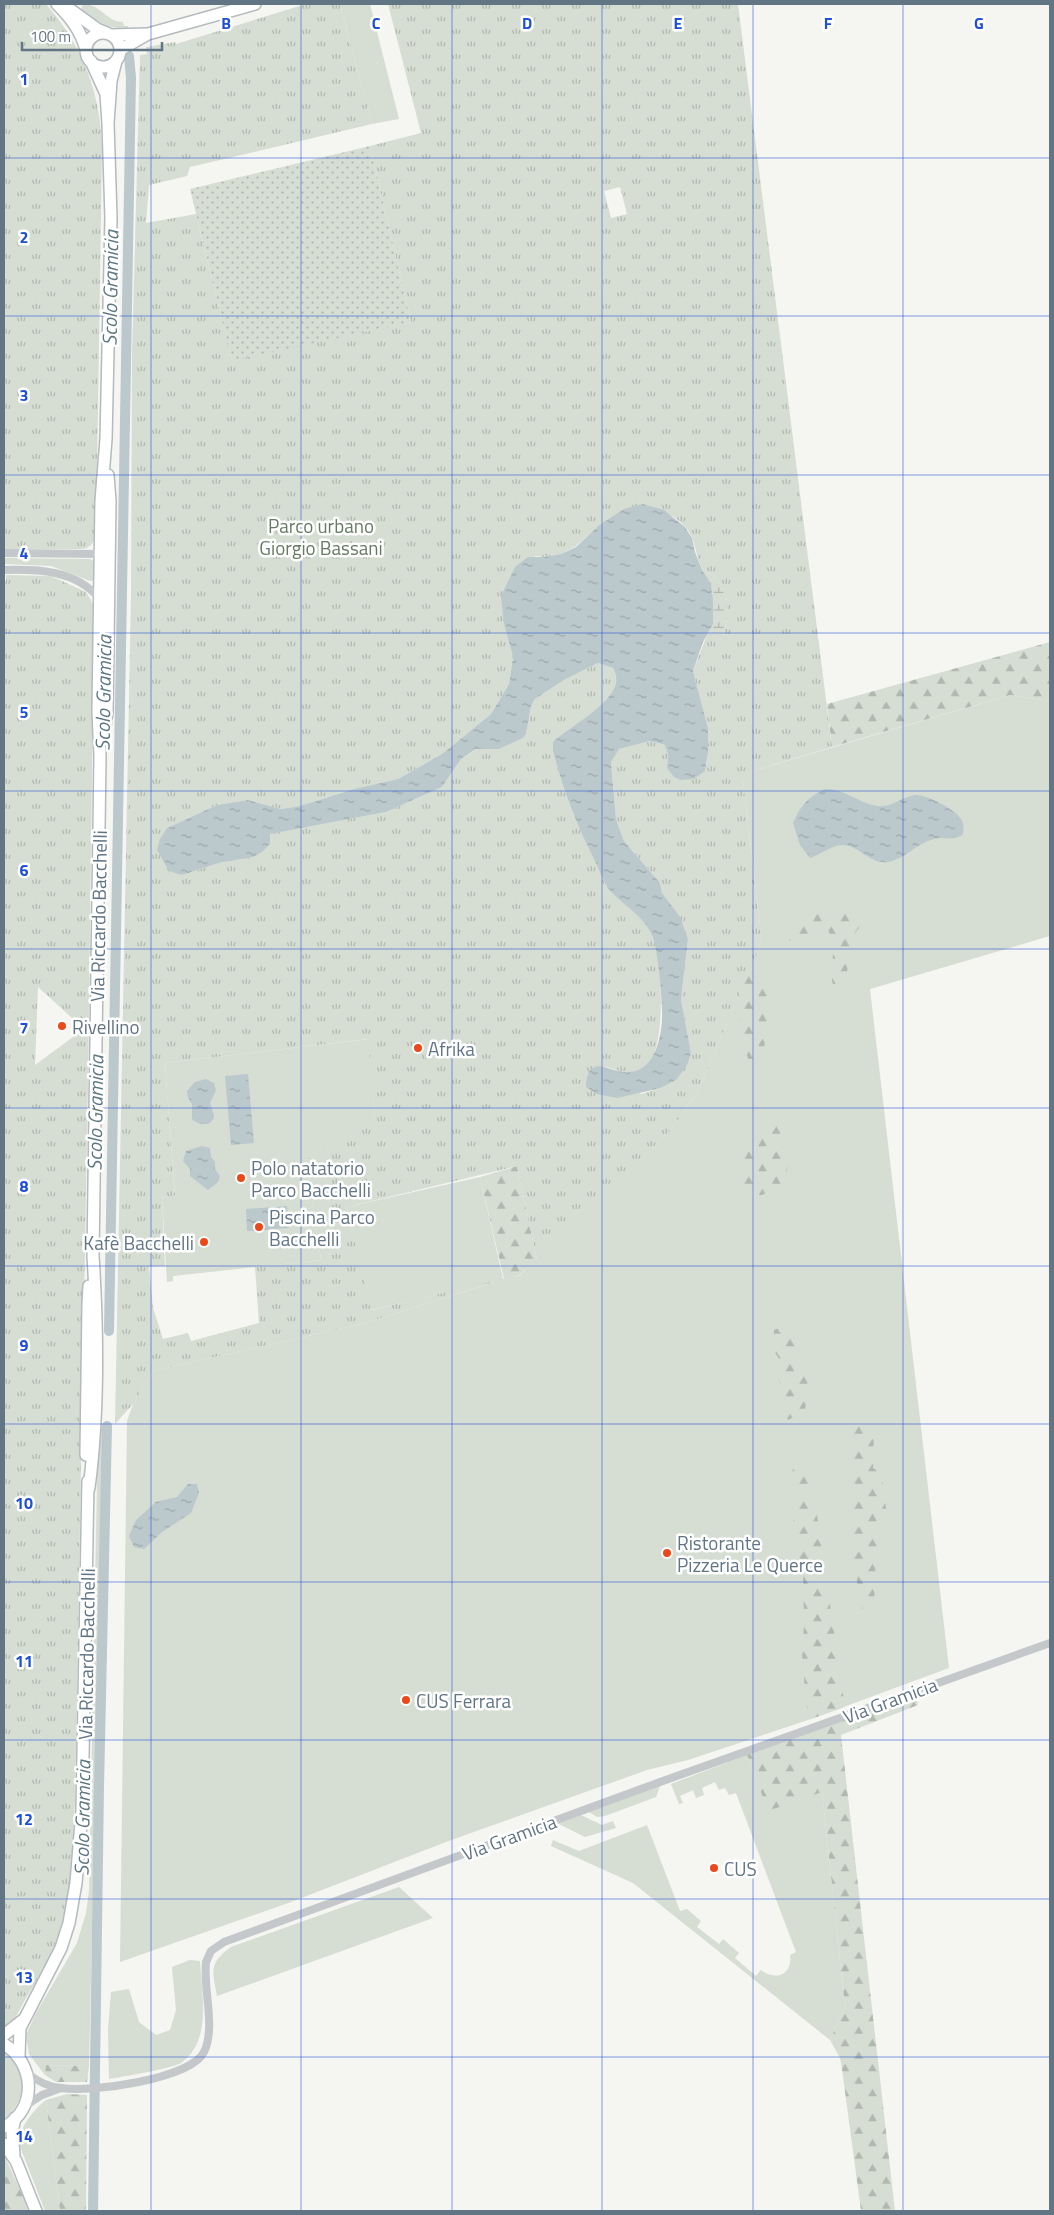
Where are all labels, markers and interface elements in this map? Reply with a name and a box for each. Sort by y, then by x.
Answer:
text: B [221,11,231,35]
text: C [372,11,381,35]
text: D [522,11,532,35]
text: E [674,11,683,35]
text: F [824,11,833,35]
text: G [974,11,984,35]
scale bar [22,20,162,52]
text: 100 m [30,25,71,48]
text: 1 [20,67,28,91]
text: 2 [20,225,28,249]
water label: Scolo Gramicia [93,229,127,346]
text: 3 [20,383,28,407]
park label: Parco urbano Giorgio Bassani [259,511,383,562]
text: 4 [20,541,29,565]
water label: Scolo Gramicia [86,634,120,751]
text: 5 [20,700,29,724]
street label: Via Riccardo Bacchelli [82,830,114,1002]
text: 6 [20,858,29,882]
place label: Rivellino [72,1012,140,1041]
text: 7 [20,1016,28,1040]
marker: Rivellino [56,1020,68,1032]
place label: Afrika [428,1034,475,1063]
marker: Afrika [412,1042,424,1054]
water label: Scolo Gramicia [78,1054,112,1171]
place label: Polo natatorio Parco Bacchelli [251,1153,371,1204]
marker: Polo natatorio Parco Bacchelli [235,1172,247,1184]
text: 8 [20,1174,29,1198]
place label: Piscina Parco Bacchelli [269,1202,375,1253]
marker: Piscina Parco Bacchelli [253,1221,265,1233]
place label: Kafè Bacchelli [83,1228,194,1257]
marker: Kafè Bacchelli [198,1236,210,1248]
text: 9 [20,1333,29,1357]
text: 10 [15,1491,33,1515]
place label: Ristorante Pizzeria Le Querce [677,1528,823,1579]
marker: Ristorante Pizzeria Le Querce [661,1547,673,1559]
street label: Via Riccardo Bacchelli [70,1568,102,1740]
text: 11 [15,1649,33,1673]
street label: Via Gramicia [839,1669,942,1731]
place label: CUS Ferrara [416,1686,512,1715]
marker: CUS Ferrara [400,1694,412,1706]
water label: Scolo Gramicia [65,1759,99,1876]
street label: Via Gramicia [458,1806,561,1868]
text: 12 [15,1807,33,1831]
place label: CUS [724,1854,757,1883]
marker: CUS [708,1862,720,1874]
text: 13 [15,1965,33,1989]
text: 14 [15,2124,33,2148]

